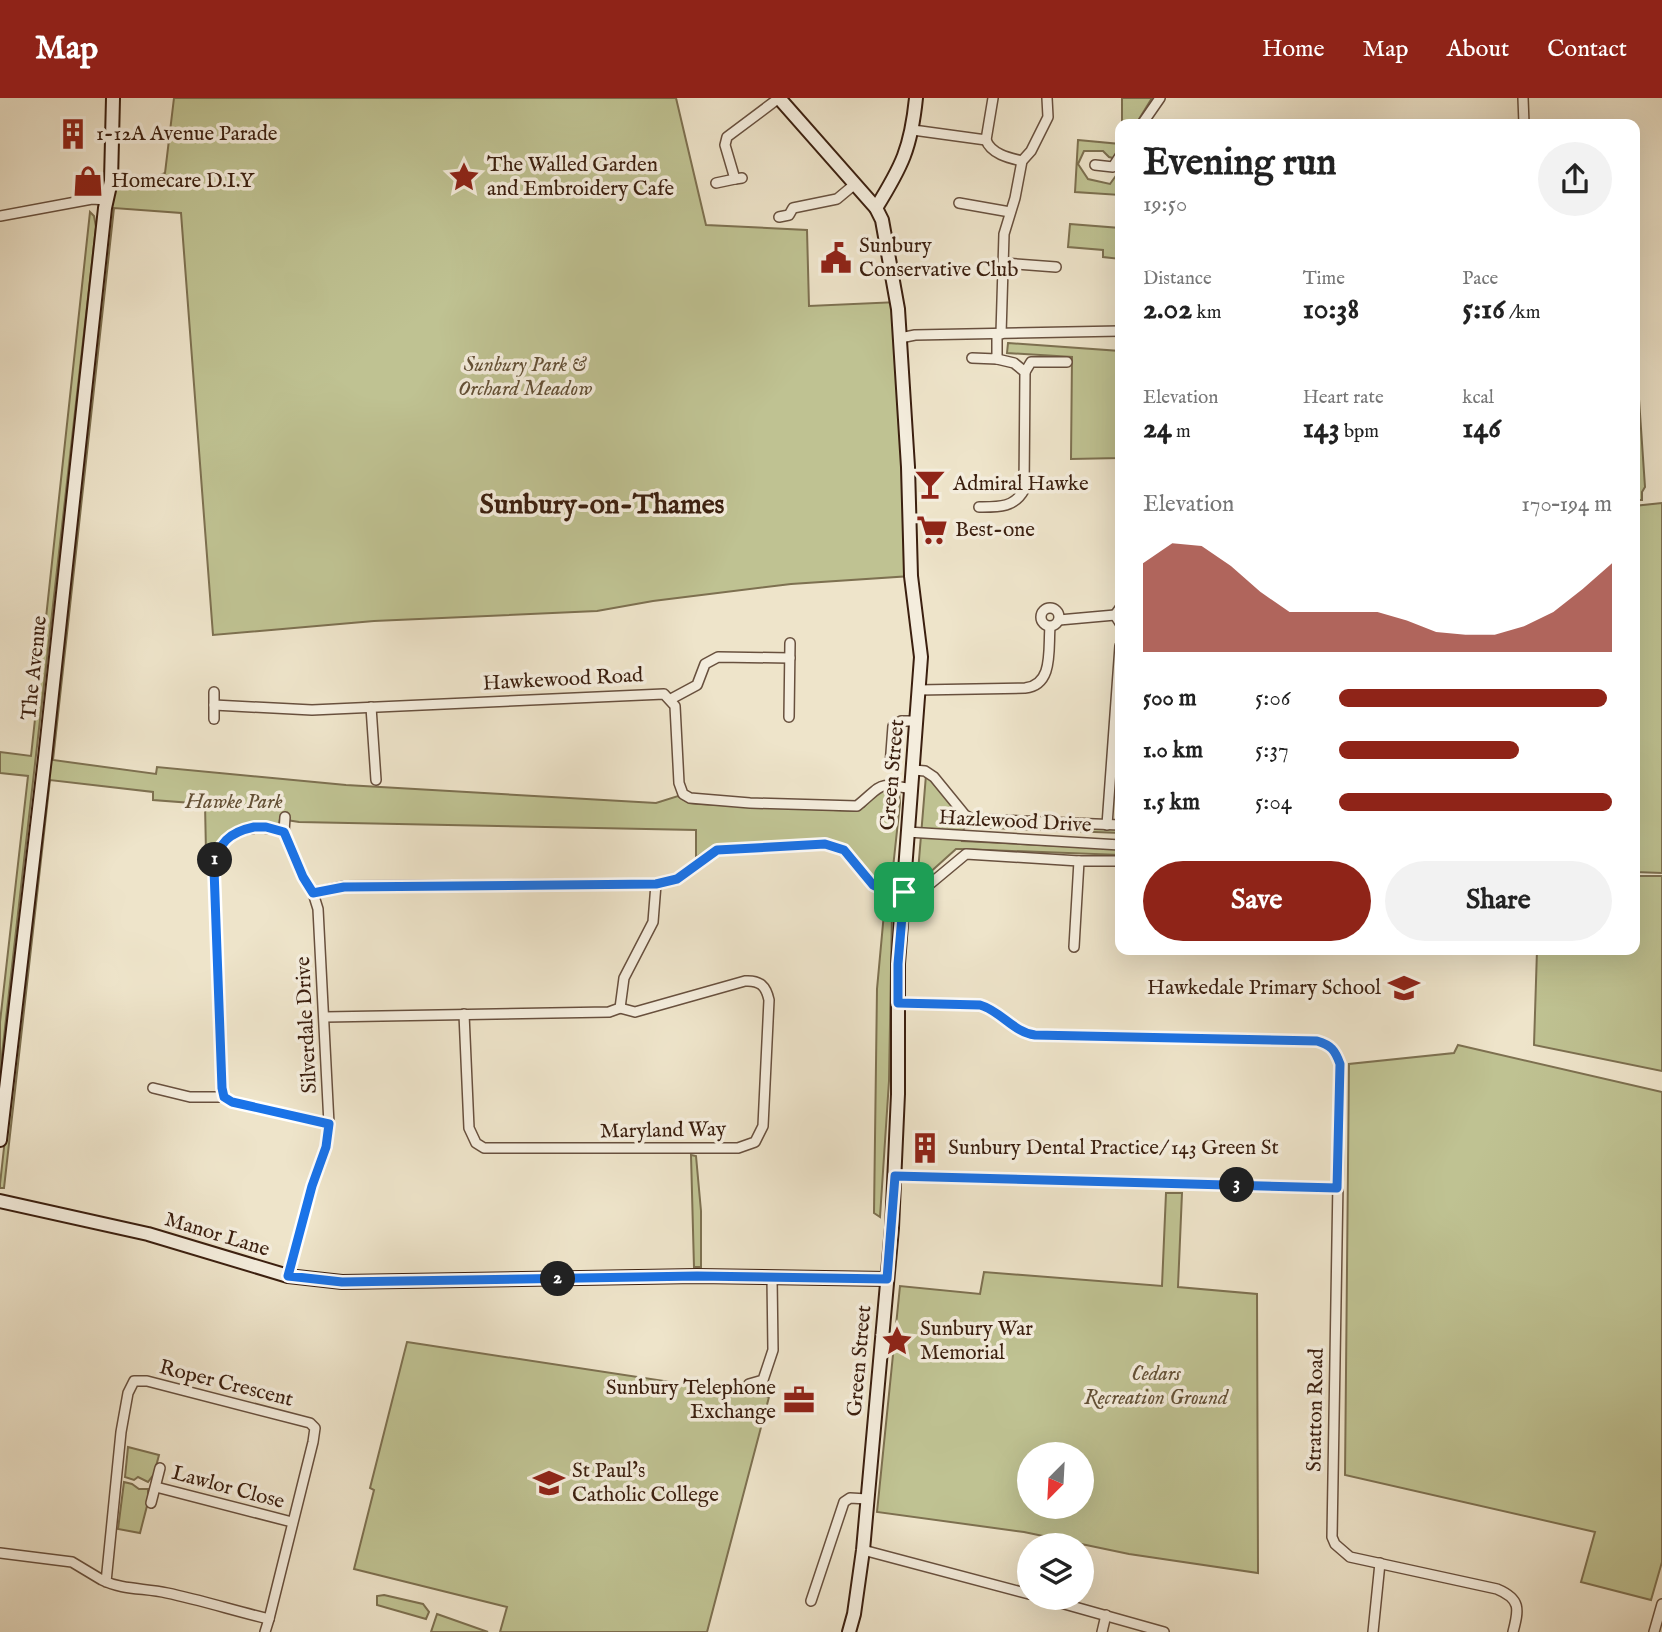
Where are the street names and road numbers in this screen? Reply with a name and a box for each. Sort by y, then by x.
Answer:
street label: The Avenue [16,614,54,722]
street label: Hawkewood Road [482,662,645,698]
street label: Green Street [875,718,911,832]
street label: Hazlewood Drive [938,805,1093,840]
street label: Silverdale Drive [290,955,324,1094]
street label: Maryland Way [600,1116,727,1146]
street label: Manor Lane [161,1206,273,1264]
street label: Green Street [842,1304,878,1418]
street label: Stratton Road [1301,1347,1331,1472]
street label: Roper Crescent [156,1354,296,1414]
street label: Lawlor Close [169,1460,288,1516]

